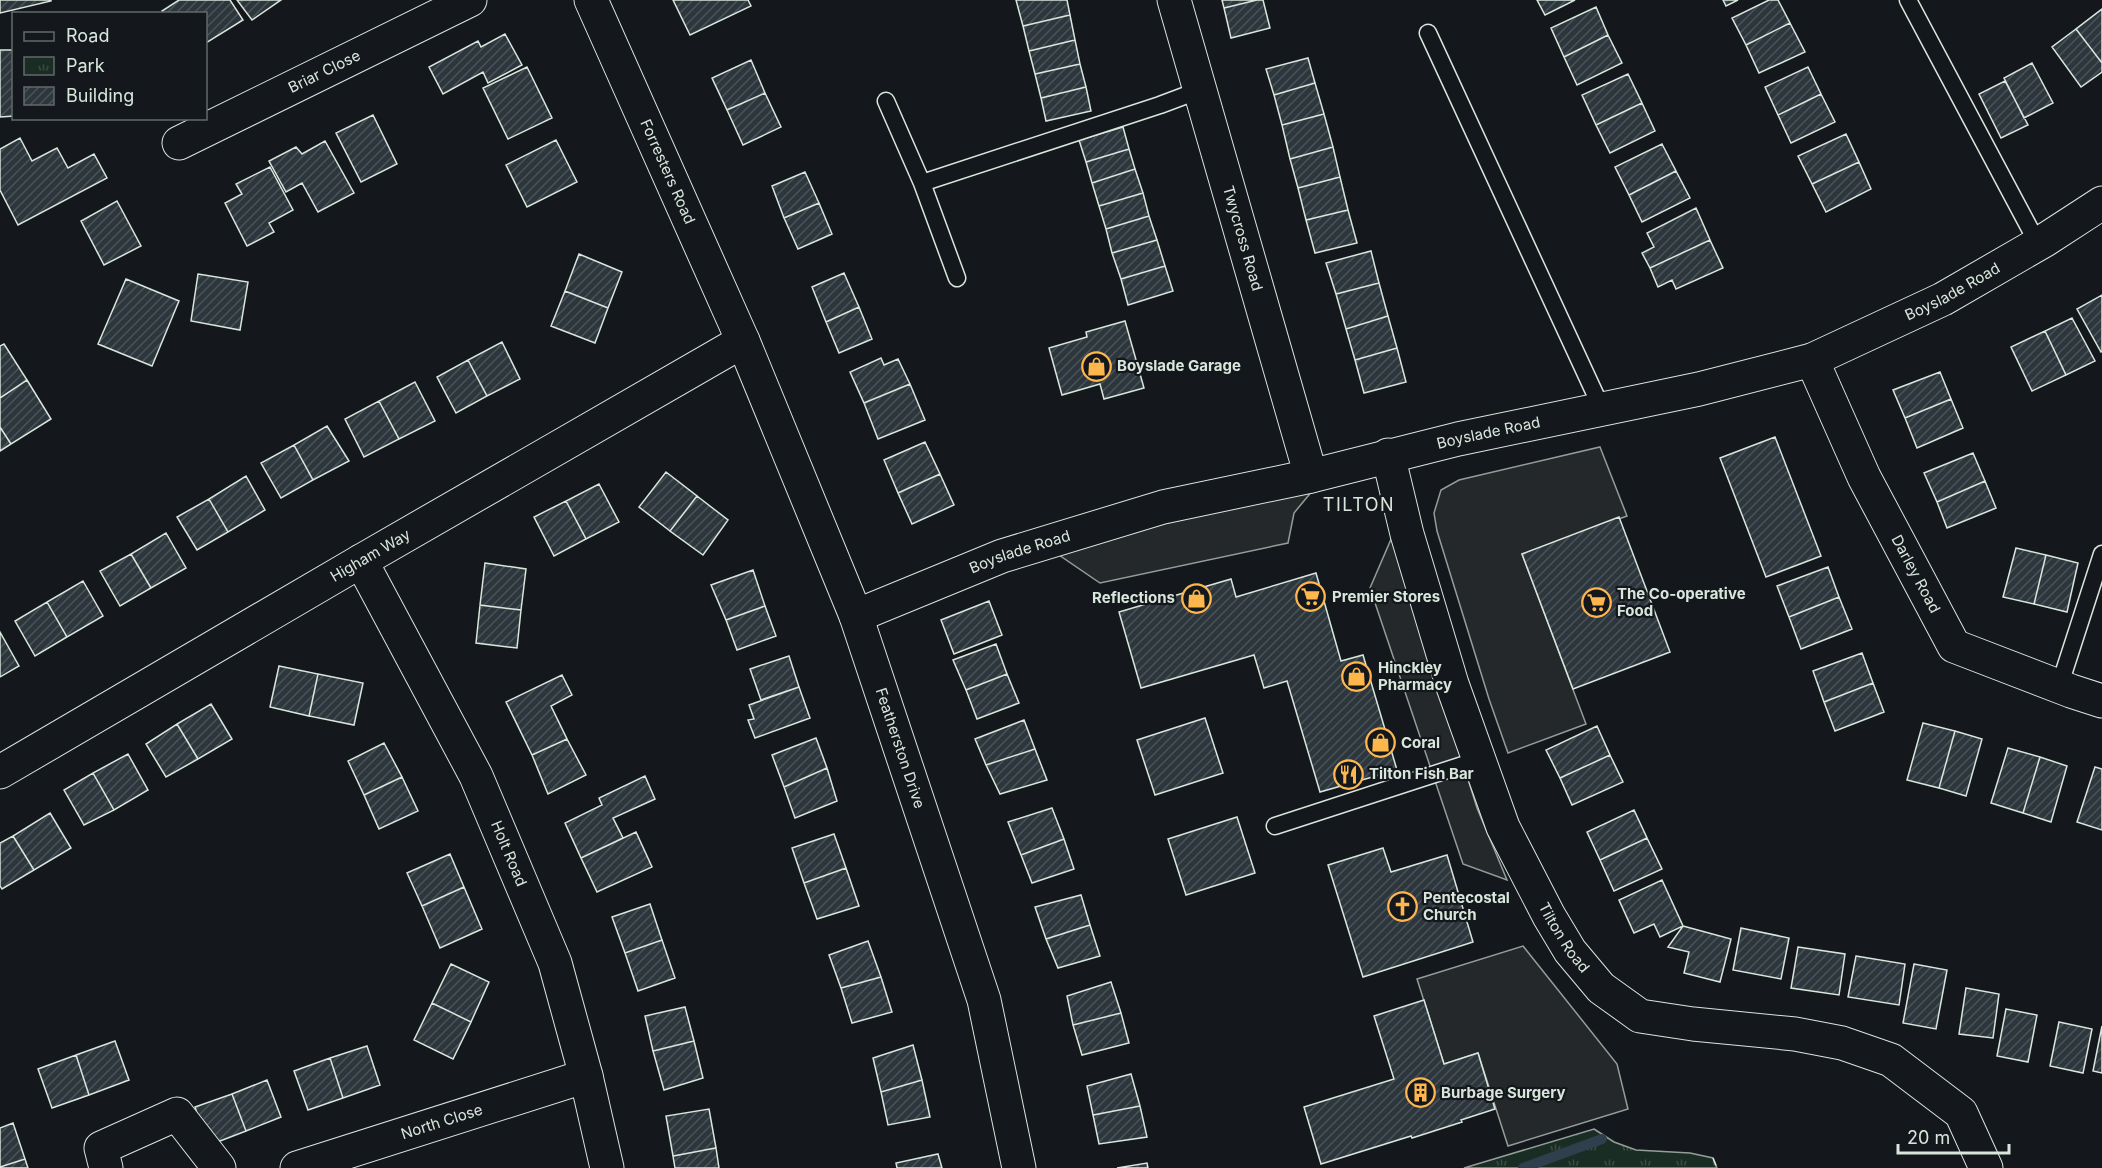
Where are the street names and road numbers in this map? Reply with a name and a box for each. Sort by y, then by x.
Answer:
street label: Briar Close [285,45,363,97]
street label: Forresters Road [636,116,700,227]
street label: Twycross Road [1219,183,1267,293]
street label: Boyslade Road [1902,258,2003,324]
street label: Boyslade Road [1435,412,1542,453]
street label: Higham Way [327,524,414,586]
street label: Boyslade Road [966,526,1072,577]
street label: Darley Road [1888,531,1945,616]
street label: Featherston Drive [872,685,929,811]
street label: Holt Road [487,818,531,889]
street label: Tilton Road [1535,899,1594,976]
street label: North Close [399,1100,485,1143]

